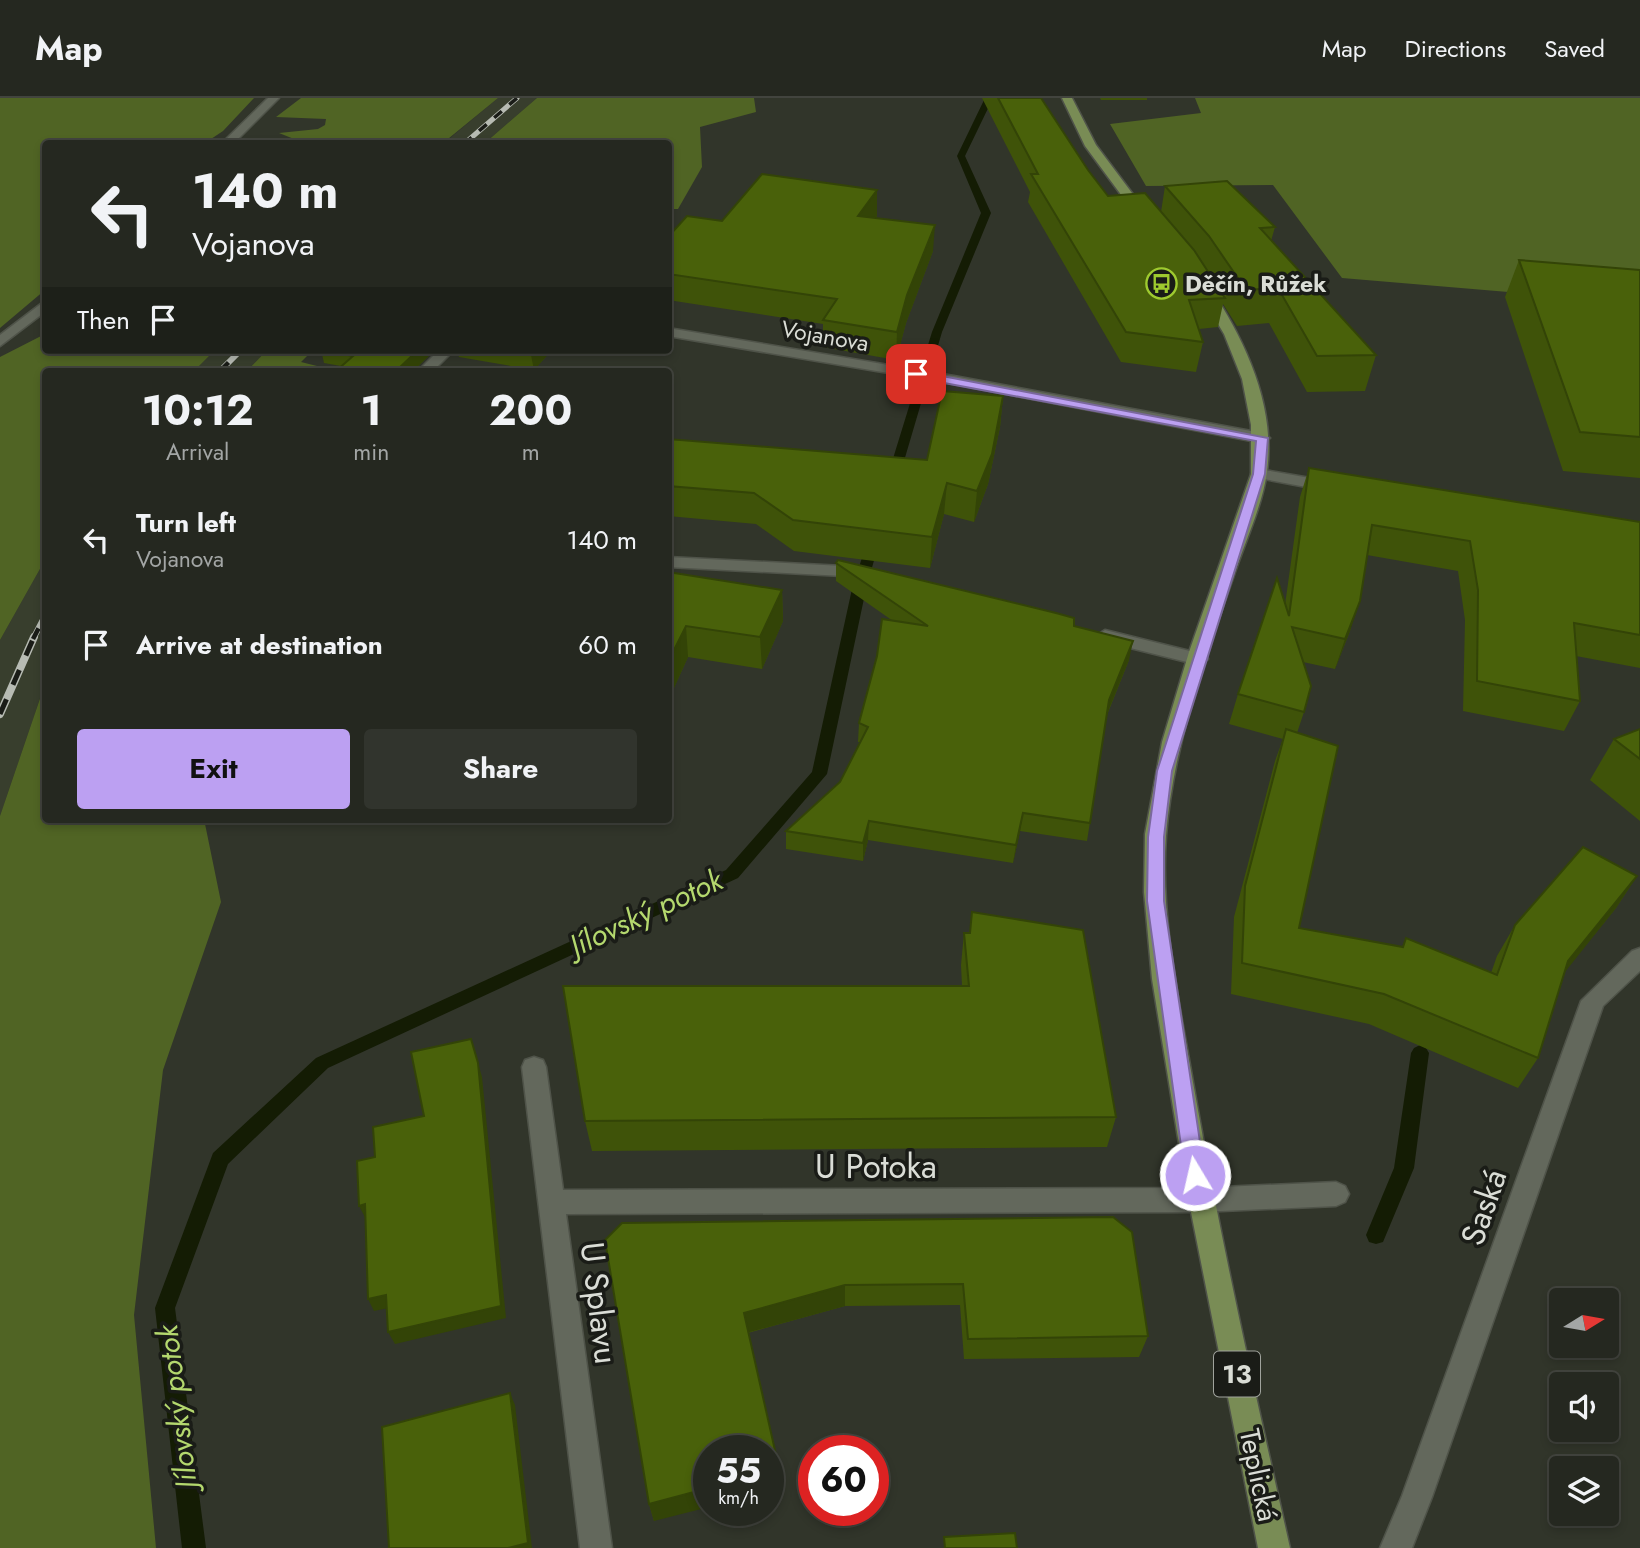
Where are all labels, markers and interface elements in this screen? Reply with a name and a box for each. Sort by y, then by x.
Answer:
text: Map [35,25,103,72]
text: Map [1322,31,1367,66]
text: Directions [1405,31,1506,66]
text: Saved [1544,31,1605,66]
text: 140 m [192,156,338,226]
icon: left [77,168,168,259]
text: Vojanova [192,221,315,267]
bus stop icon: Děčín, Růžek [1145,267,1179,301]
place label: Děčín, Růžek [1185,267,1327,301]
text: Then [77,301,130,339]
icon: arrive [144,301,182,339]
street label: Vojanova [779,312,871,360]
pin [886,344,946,404]
icon: arrive [897,355,935,393]
text: 10:12 [142,380,253,441]
text: 1 [361,380,382,441]
text: 200 [489,380,572,441]
text: Arrival [166,435,229,469]
text: min [353,435,389,469]
text: m [522,435,540,469]
text: Turn left [136,504,236,542]
icon: left [77,521,115,559]
text: 140 m [566,521,637,559]
text: Vojanova [136,542,224,576]
icon: arrive [77,626,115,664]
text: Arrive at destination [136,626,383,664]
text: 60 m [578,626,637,664]
button: Exit [77,729,350,809]
button: Share [364,729,637,809]
water label: Jílovský potok [558,858,731,969]
position arrow [1158,1138,1232,1212]
street label: U Potoka [815,1143,937,1190]
street label: Saská [1449,1163,1518,1252]
street label: U Splavu [569,1239,630,1367]
north arrow [1549,1288,1619,1358]
map controls [1549,1288,1619,1526]
water label: Jílovský potok [145,1322,208,1496]
road number: 13 [1214,1352,1260,1396]
button: sound [1549,1372,1619,1442]
street label: Teplická [1229,1425,1288,1525]
speed limit sign: 60 [798,1435,889,1526]
text: 55 [716,1446,761,1496]
button: layers [1549,1456,1619,1526]
text: km/h [718,1485,759,1511]

